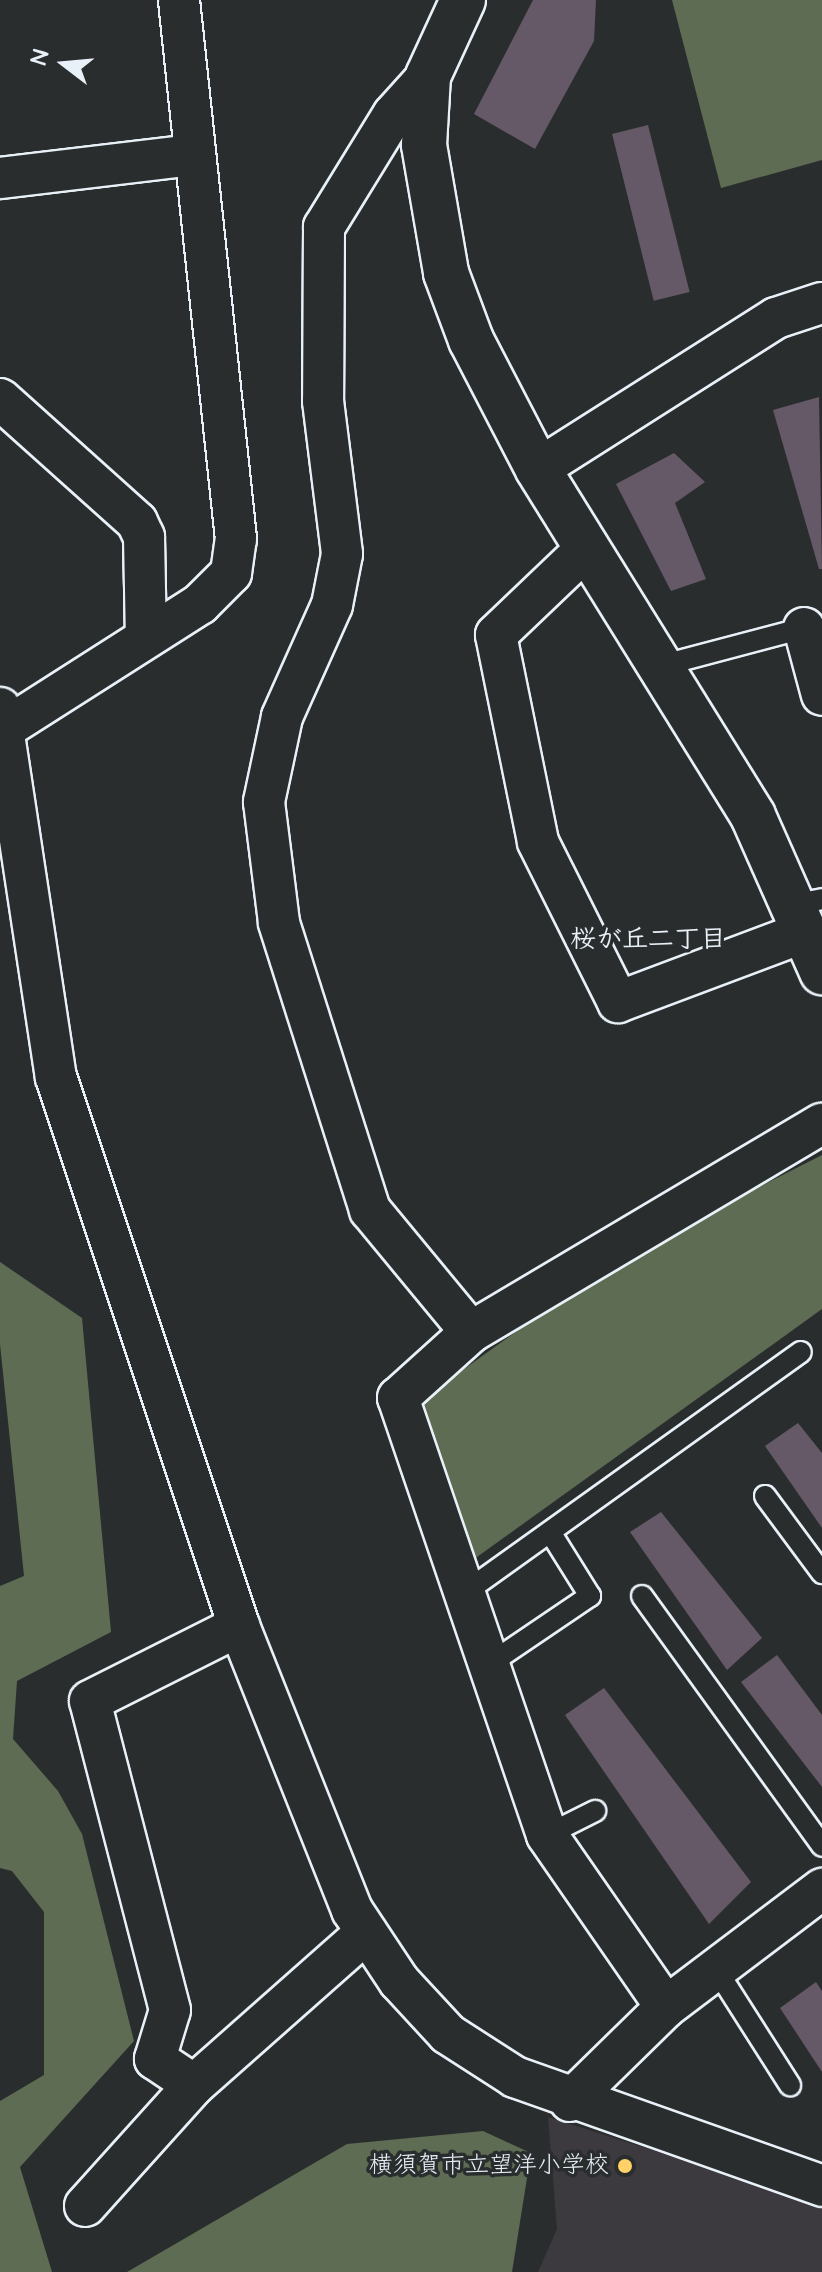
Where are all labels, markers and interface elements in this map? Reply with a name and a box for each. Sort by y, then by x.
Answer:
north arrow [24,24,104,104]
text: N [24,46,57,68]
district label: 桜が丘二丁目 [570,924,726,956]
place label: 横須賀市立望洋小学校 [369,2152,609,2180]
marker: 横須賀市立望洋小学校 [616,2157,634,2175]

